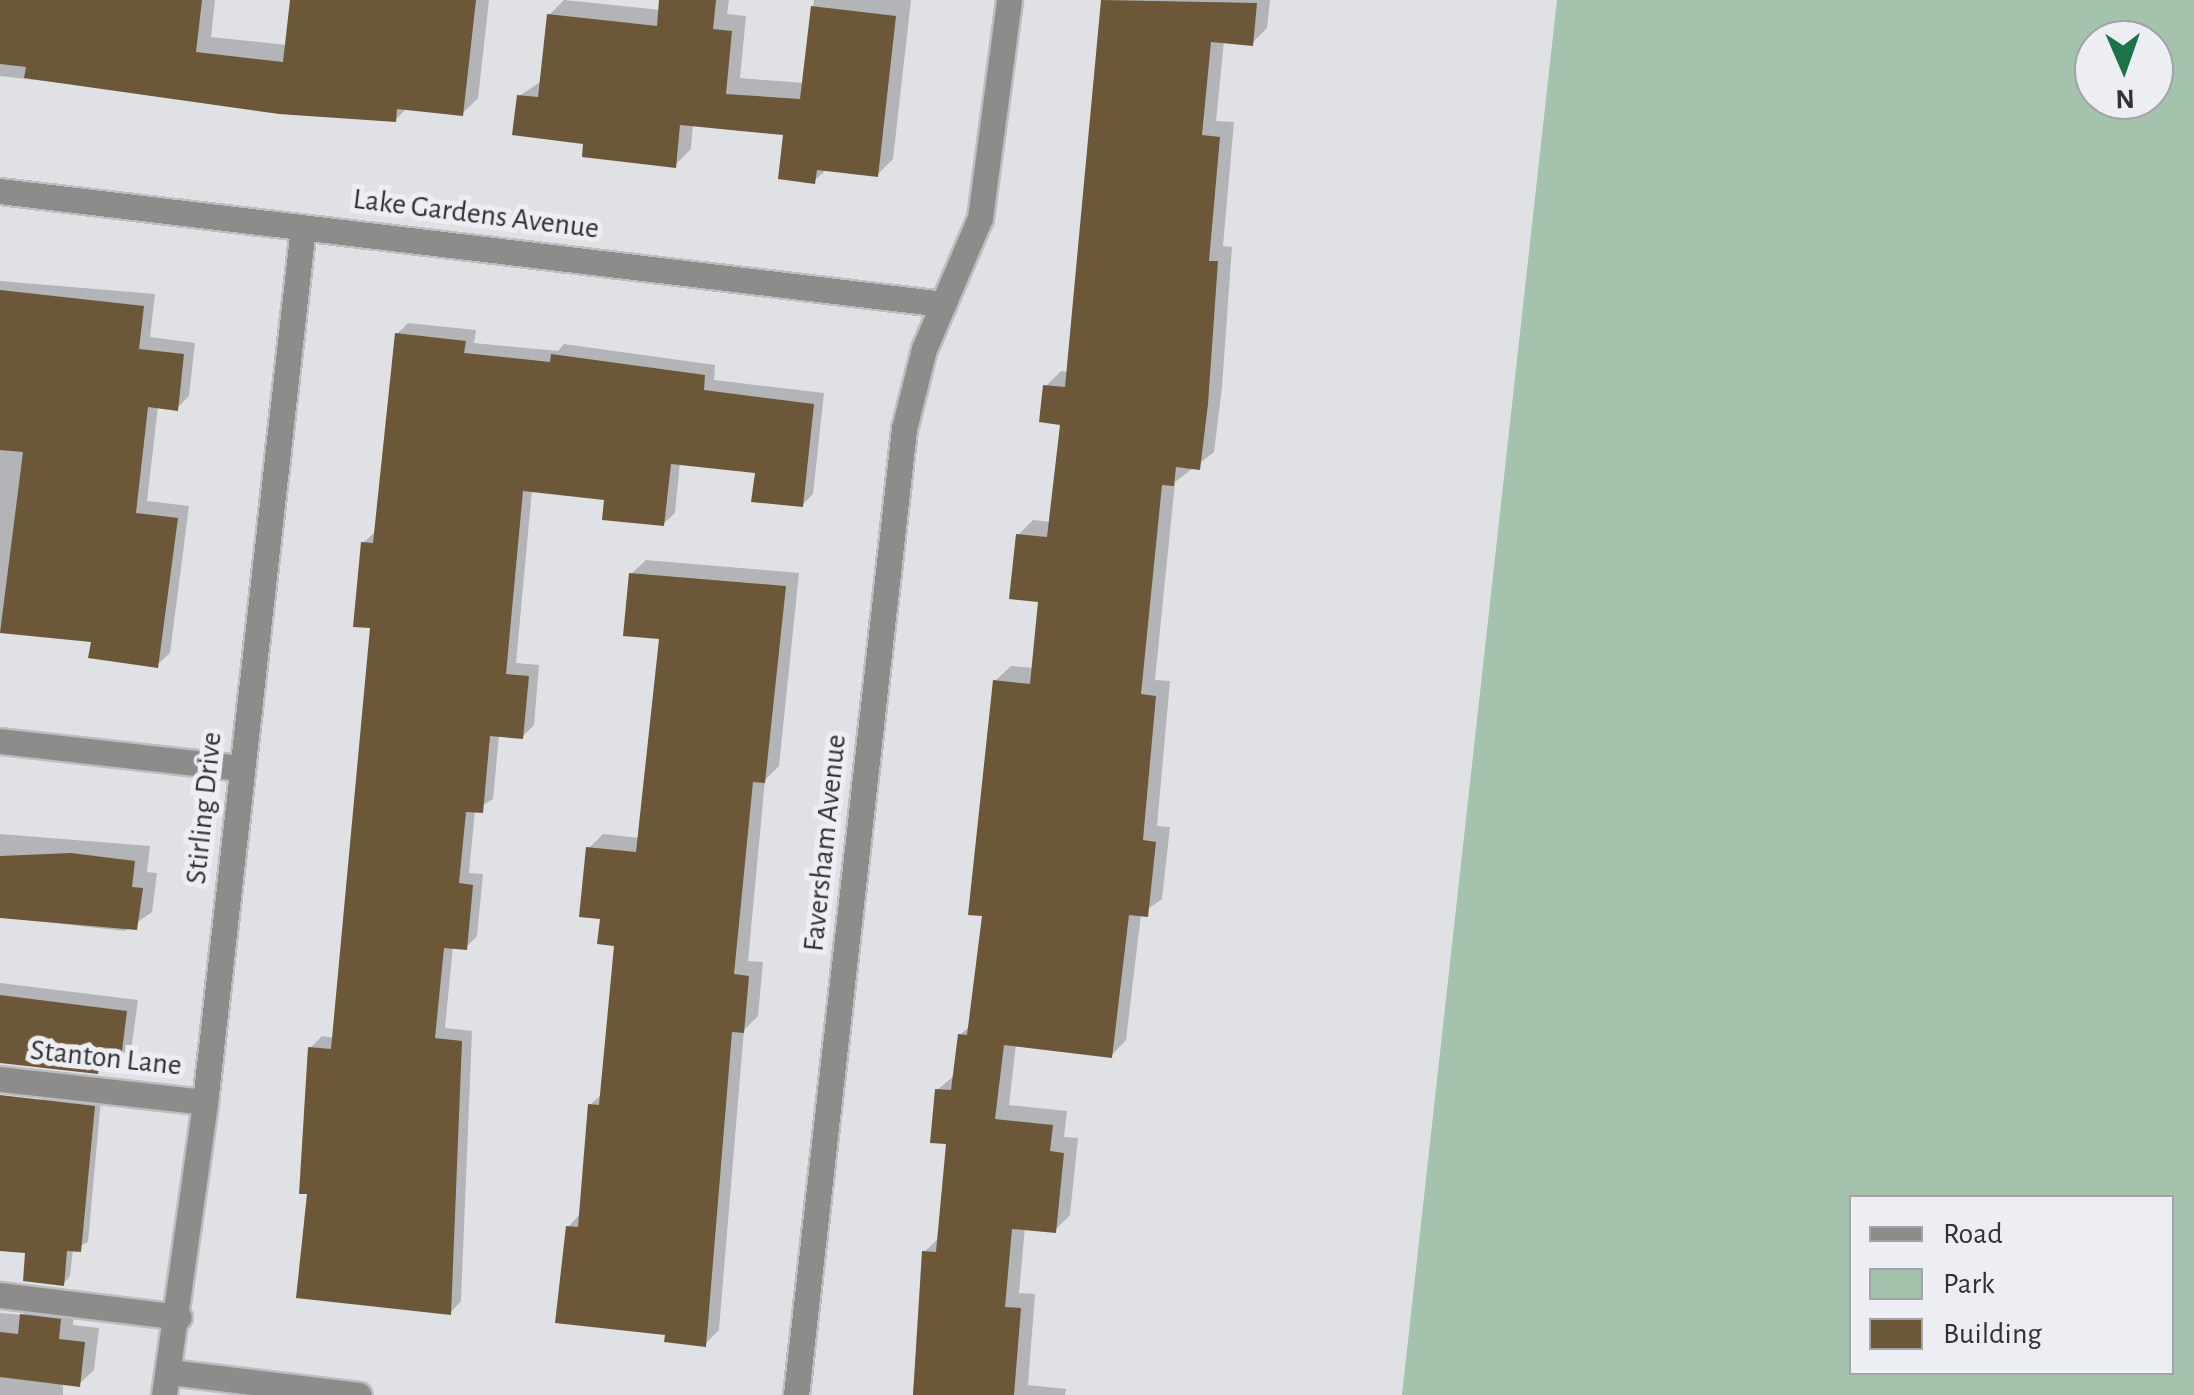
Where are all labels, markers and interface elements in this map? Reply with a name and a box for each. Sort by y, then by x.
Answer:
north arrow [2074,20,2174,120]
text: N [2115,84,2135,112]
street label: Lake Gardens Avenue [351,181,601,247]
street label: Stirling Drive [178,730,230,886]
street label: Faversham Avenue [796,733,854,953]
street label: Stanton Lane [28,1032,184,1084]
legend [1849,1195,2174,1375]
text: Road [1943,1219,2003,1249]
text: Park [1943,1269,1995,1299]
text: Building [1943,1319,2042,1349]

